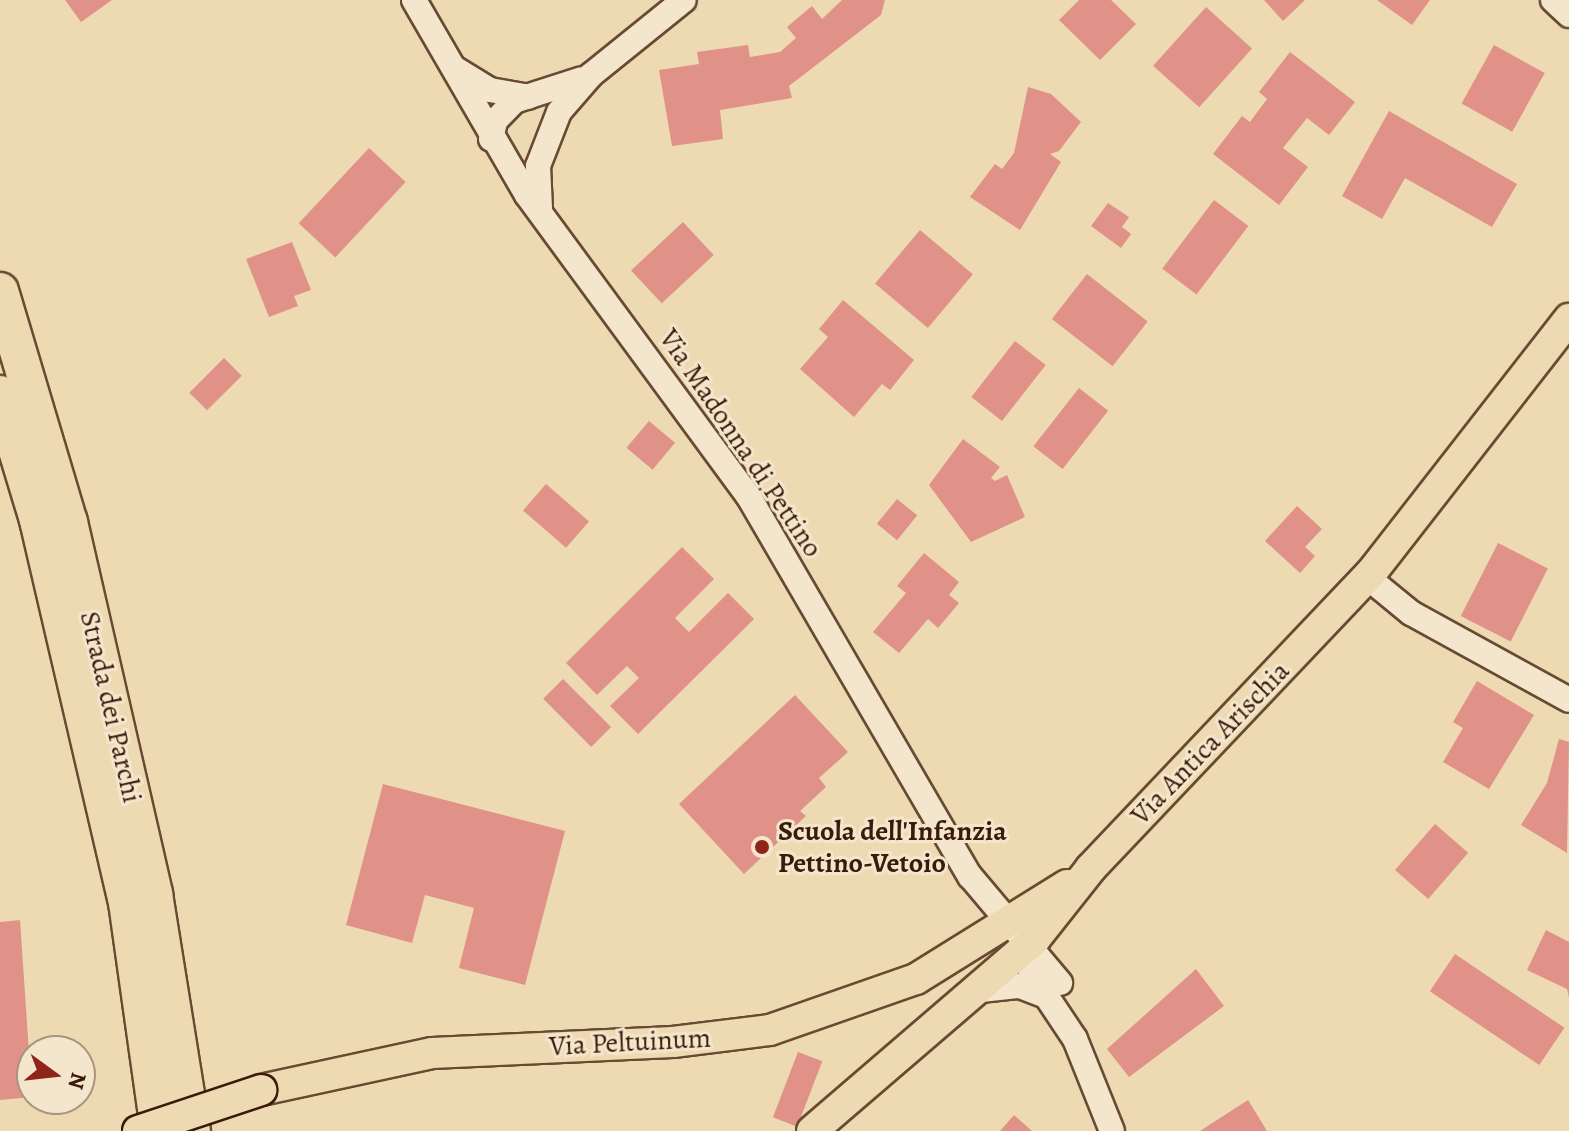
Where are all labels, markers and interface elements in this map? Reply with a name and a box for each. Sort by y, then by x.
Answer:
street label: Via Madonna di Pettino [652,322,830,564]
street label: Strada dei Parchi [73,608,149,806]
street label: Via Antica Arischia [1123,654,1297,832]
place label: Scuola dell'Infanzia Pettino-Vetoio [778,814,1007,880]
marker: Scuola dell'Infanzia Pettino-Vetoio [753,838,771,856]
street label: Via Peltuinum [548,1021,712,1063]
north arrow [16,1035,96,1115]
text: N [61,1069,94,1092]

